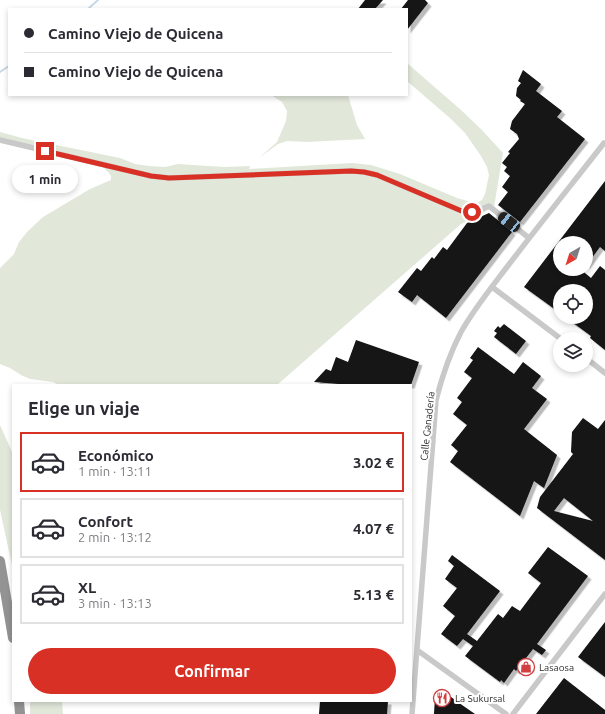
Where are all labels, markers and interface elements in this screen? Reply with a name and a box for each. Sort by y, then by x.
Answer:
text: Camino Viejo de Quicena [48,25,223,42]
text: Camino Viejo de Quicena [48,63,223,80]
route end [36,142,54,160]
callout: 1 min [12,165,78,193]
text: 1 min [29,172,61,186]
route start [463,203,481,221]
car [496,210,522,234]
north arrow [553,236,593,276]
map controls [553,236,593,372]
button: locate [553,284,593,324]
button: layers [553,332,593,372]
street label: Calle Ganadería [418,391,437,461]
text: Elige un viaje [28,398,140,418]
icon: car [30,444,66,480]
text: Económico [78,447,154,464]
text: 3.02 € [353,454,394,471]
text: 1 min · 13:11 [78,464,152,478]
icon: car [30,510,66,546]
text: Confort [78,513,133,530]
text: 4.07 € [353,520,394,537]
text: 2 min · 13:12 [78,530,152,544]
icon: car [30,576,66,612]
text: XL [78,579,96,596]
text: 5.13 € [353,586,394,603]
text: 3 min · 13:13 [78,596,152,610]
button: Confirmar [28,648,396,694]
shop icon: Lasaosa [516,657,536,677]
place label: Lasaosa [539,662,574,673]
restaurant icon: La Sukursal [432,688,452,708]
place label: La Sukursal [455,693,505,704]

